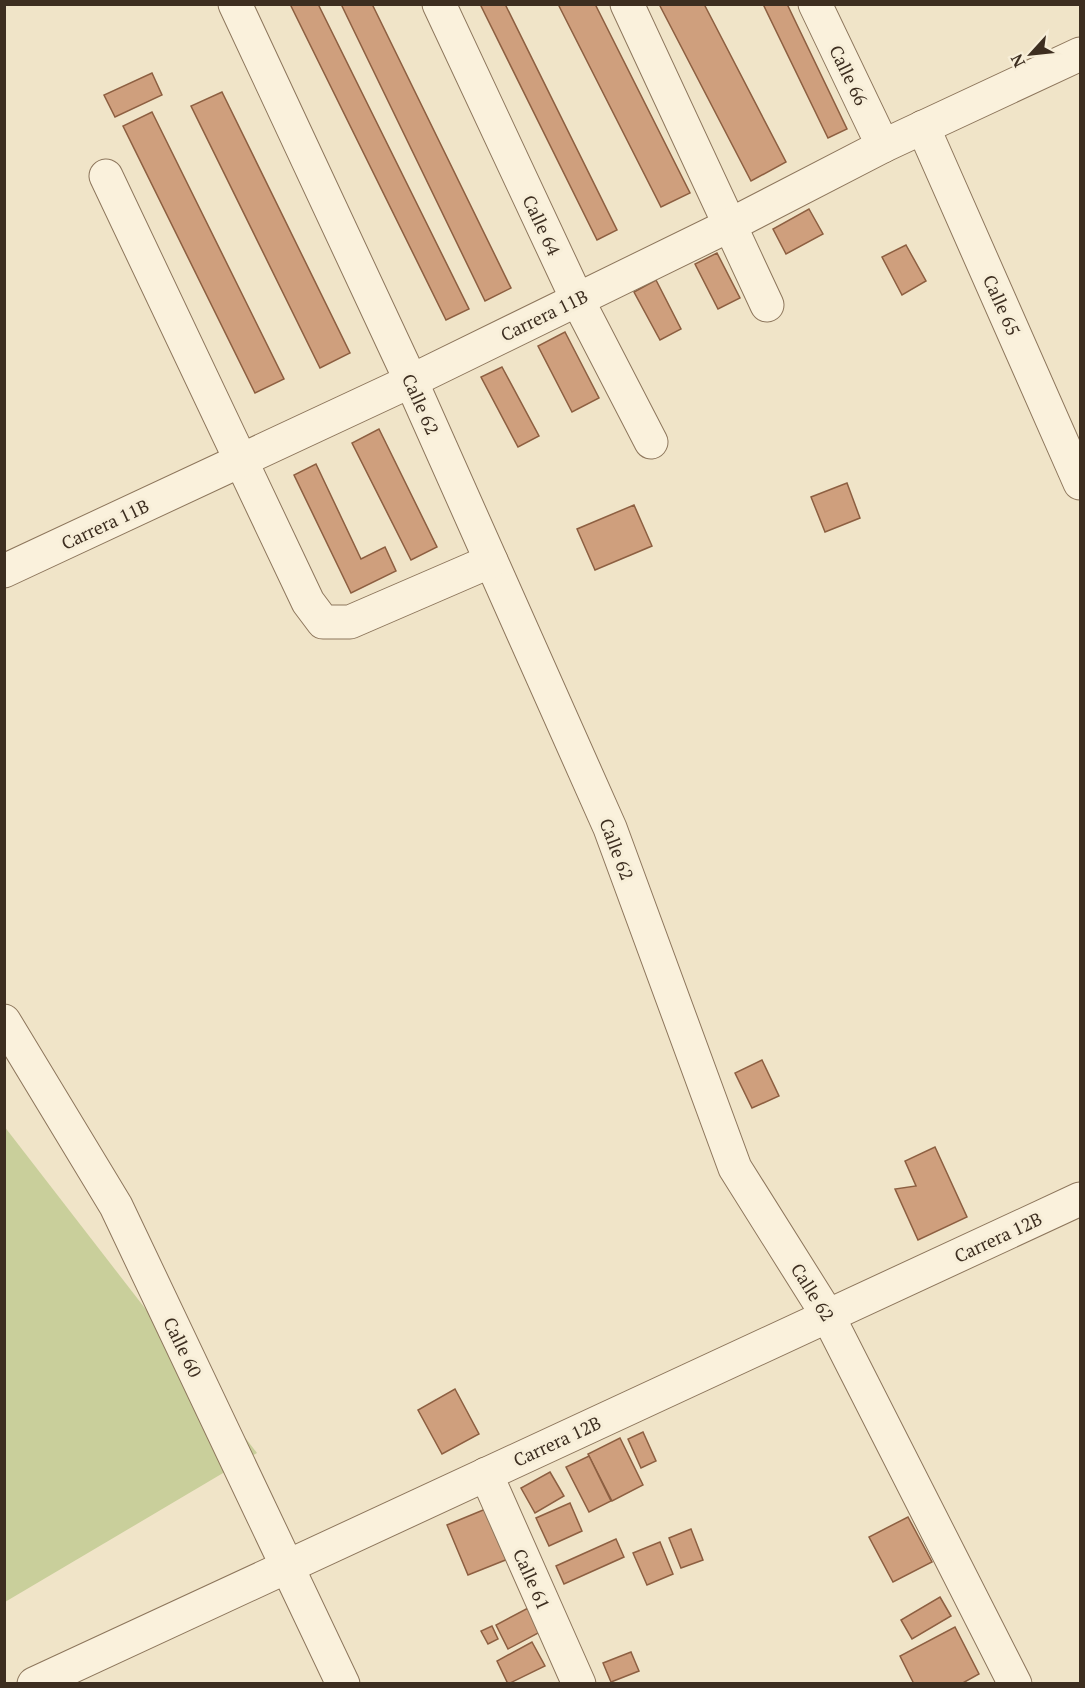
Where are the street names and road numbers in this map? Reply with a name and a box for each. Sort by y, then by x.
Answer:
street label: Calle 66 [824,41,874,109]
street label: Calle 64 [518,191,567,259]
street label: Calle 65 [978,271,1026,339]
street label: Carrera 11B [496,284,592,346]
street label: Calle 62 [397,370,445,438]
street label: Carrera 11B [57,493,153,555]
street label: Calle 62 [594,815,640,883]
street label: Carrera 12B [950,1206,1046,1268]
street label: Calle 62 [786,1258,840,1326]
street label: Calle 60 [158,1313,208,1381]
street label: Carrera 12B [509,1410,605,1472]
street label: Calle 61 [508,1545,556,1613]

